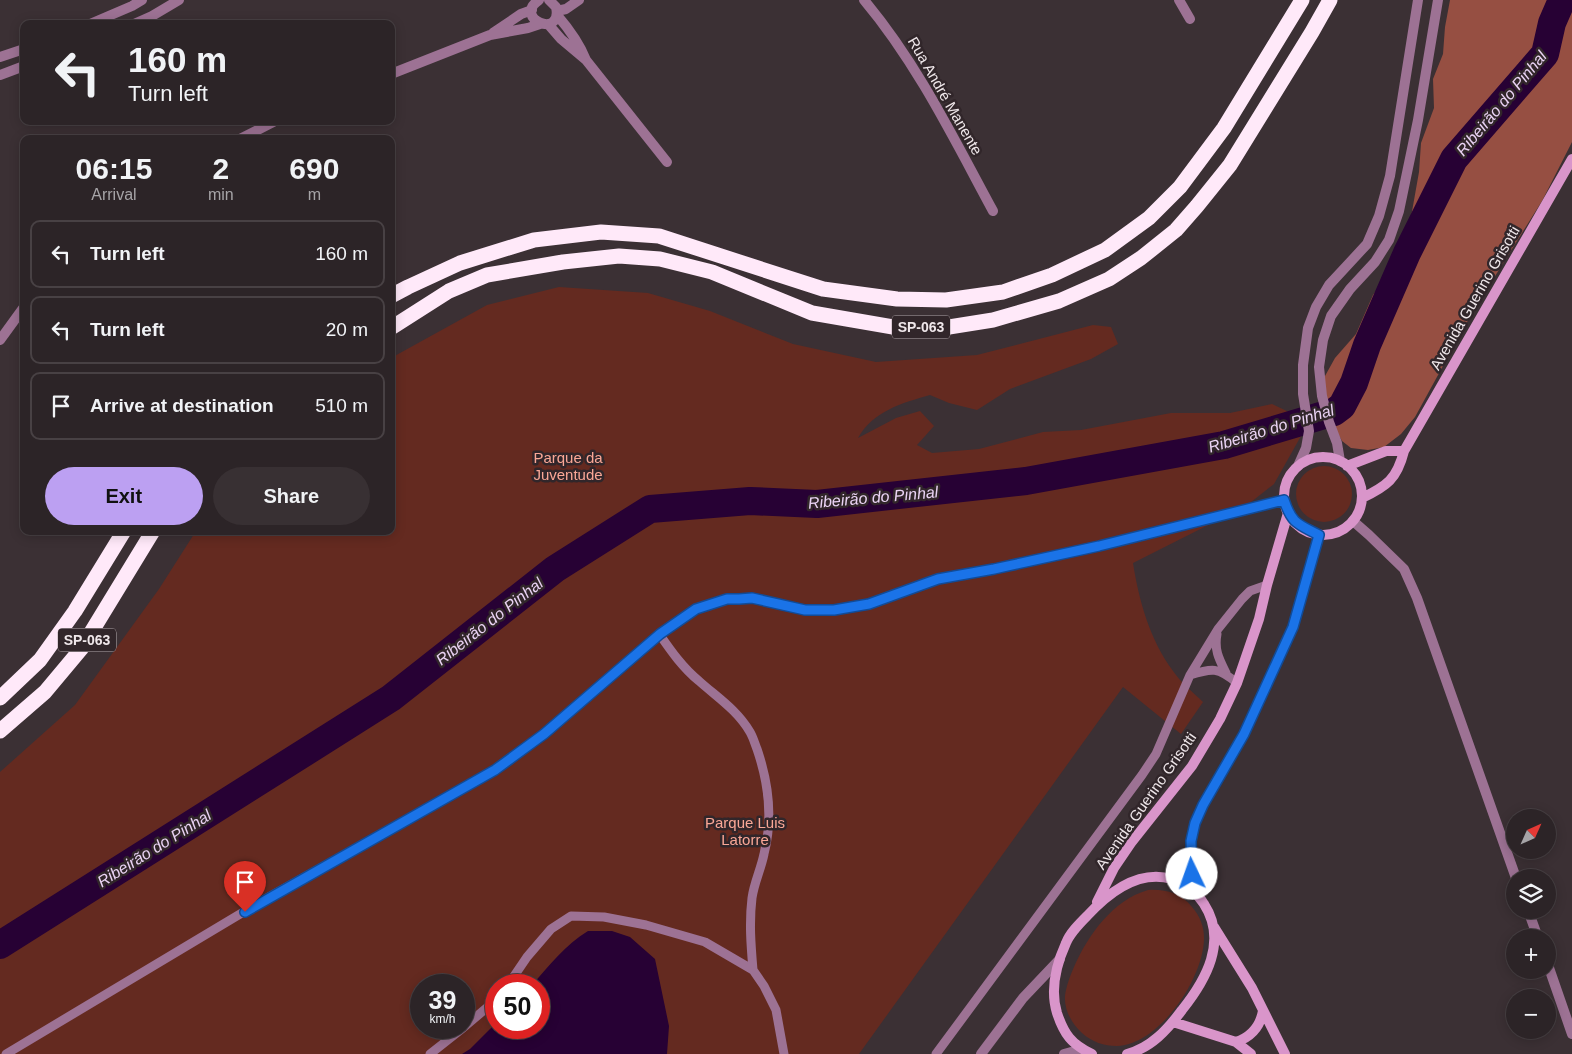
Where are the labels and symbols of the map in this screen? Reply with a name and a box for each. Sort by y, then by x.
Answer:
street label: Rua André Manente [905,34,986,158]
water label: Ribeirão do Pinhal [1453,47,1550,159]
street label: Avenida Guerino Grisotti [1426,223,1523,373]
road number: SP-063 [892,316,950,338]
water label: Ribeirão do Pinhal [1206,401,1337,456]
park label: Parque da Juventude [533,449,603,483]
water label: Ribeirão do Pinhal [807,483,939,512]
water label: Ribeirão do Pinhal [433,574,546,668]
road number: SP-063 [58,628,116,652]
street label: Avenida Guerino Grisotti [1092,729,1199,872]
water label: Ribeirão do Pinhal [94,806,215,890]
north arrow [1506,809,1556,859]
park label: Parque Luis Latorre [705,814,785,848]
position arrow [1165,847,1217,899]
pin [224,861,266,912]
speed limit sign: 50 [485,974,550,1039]

